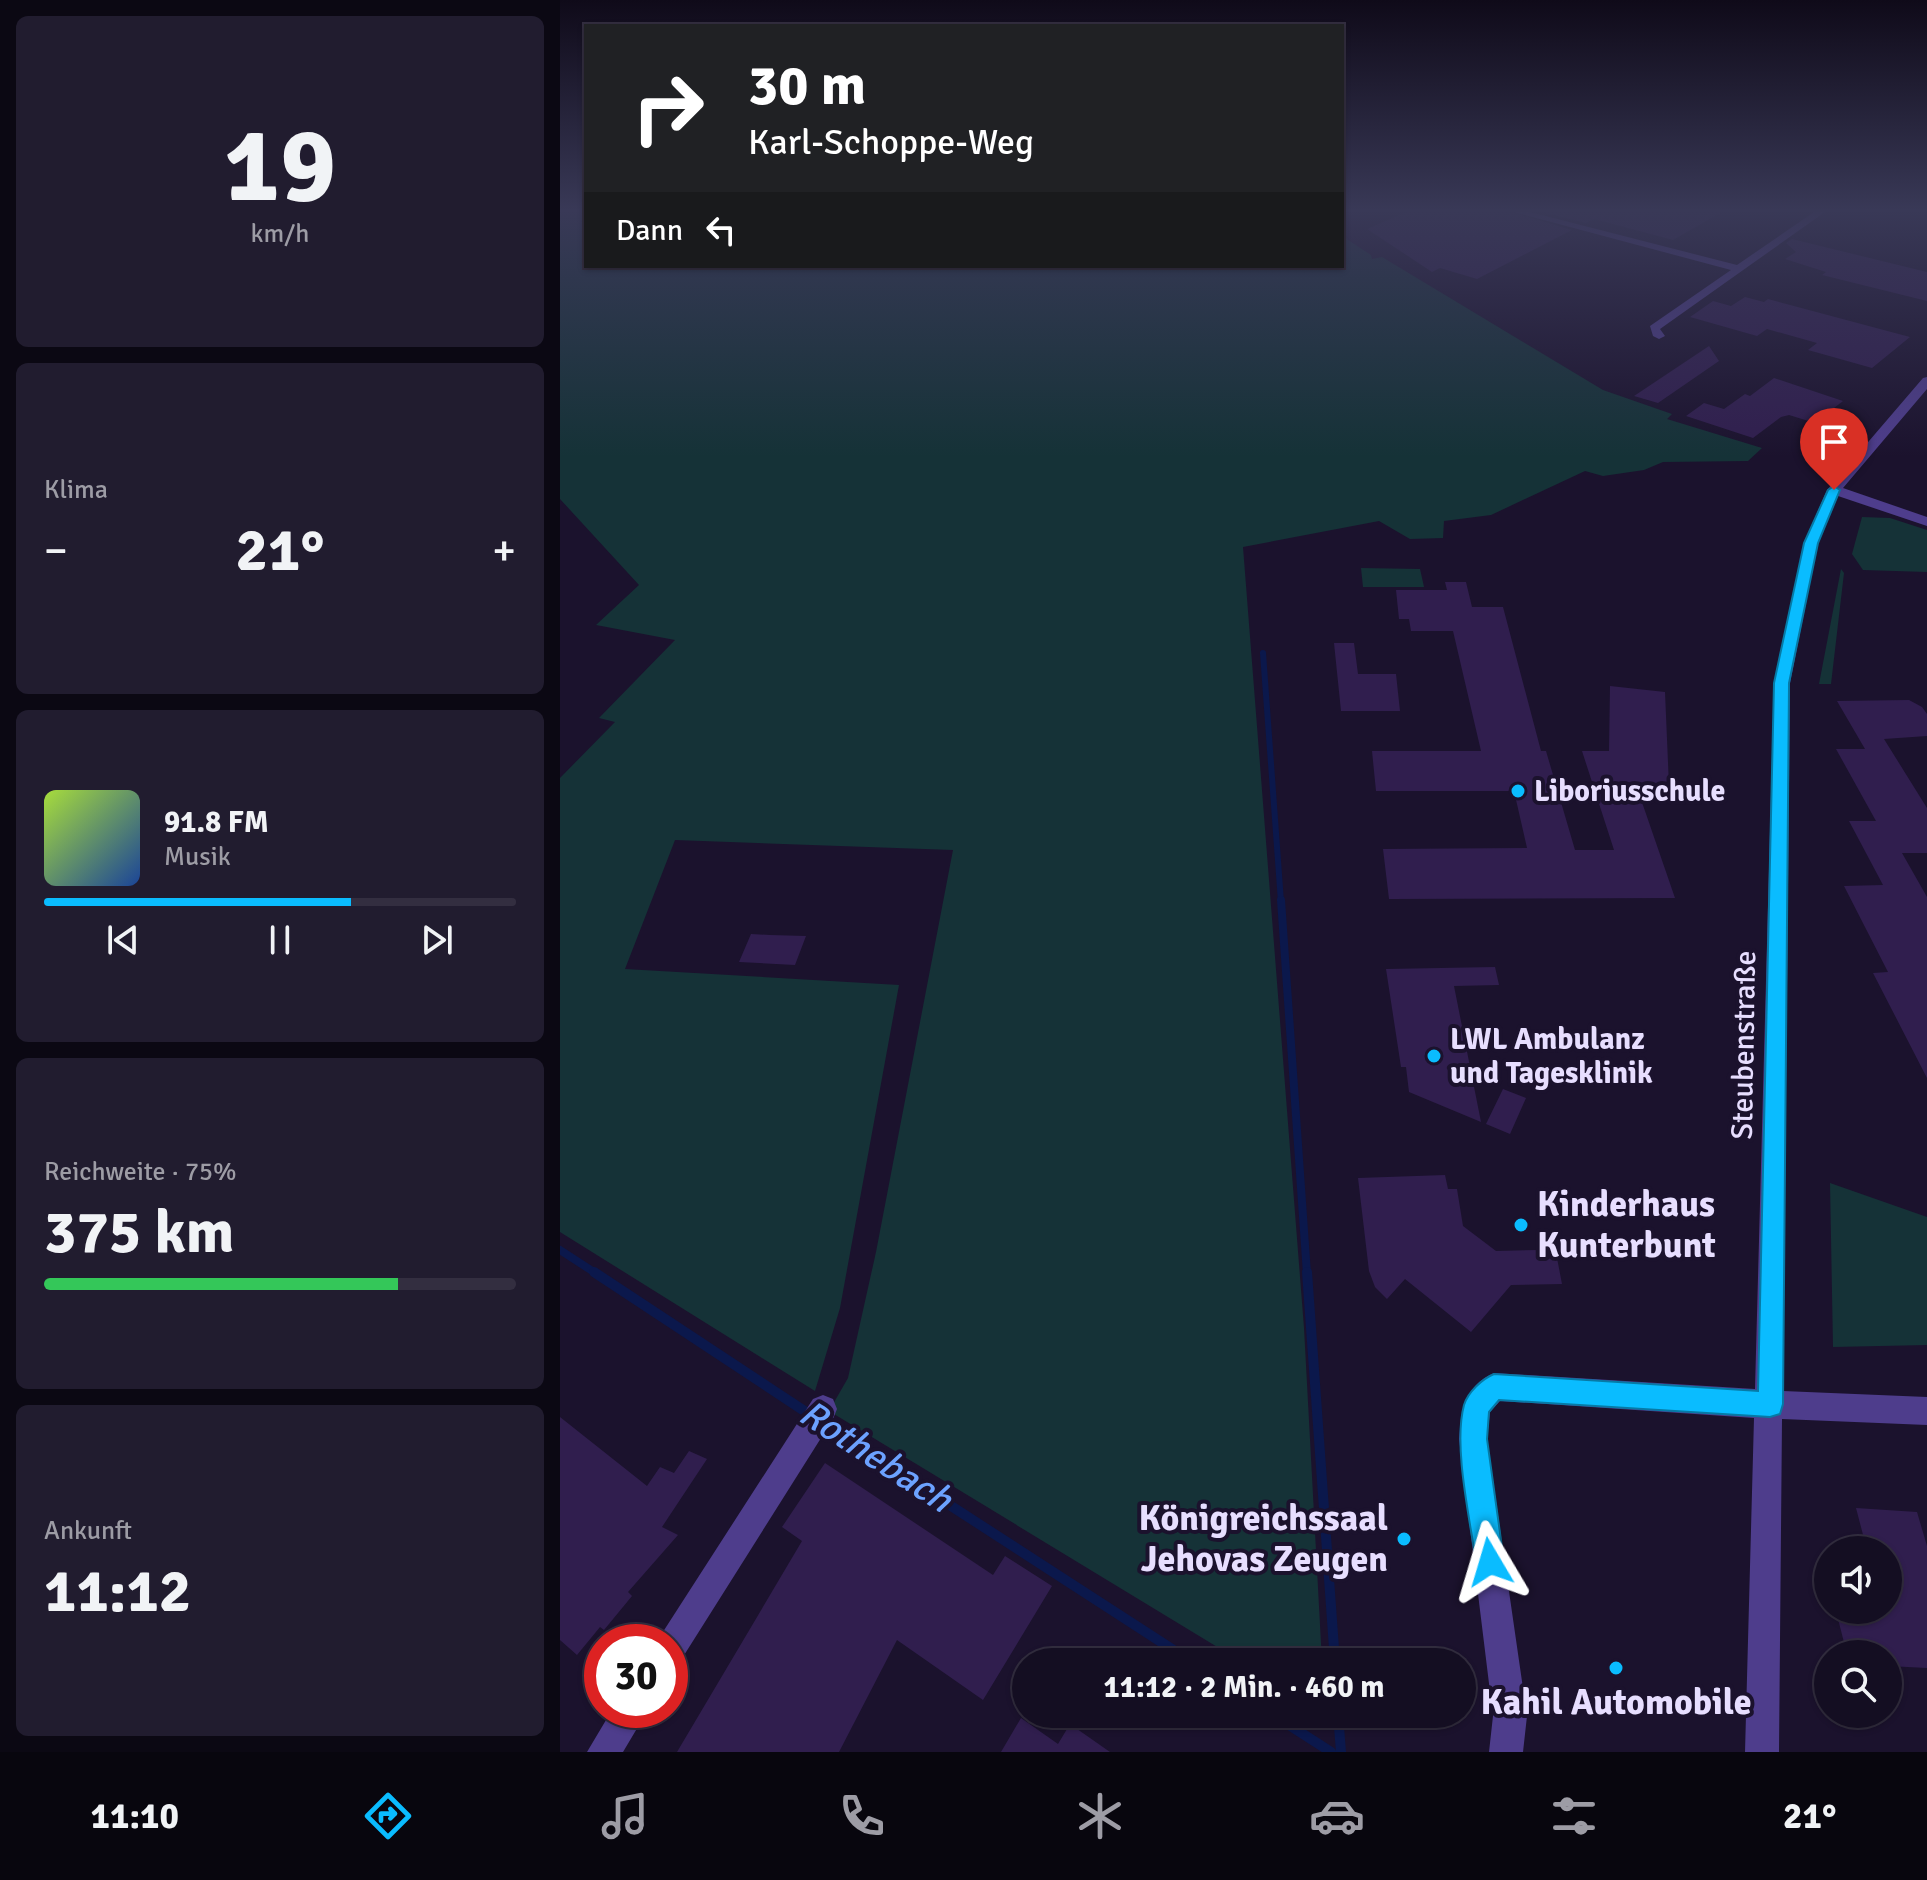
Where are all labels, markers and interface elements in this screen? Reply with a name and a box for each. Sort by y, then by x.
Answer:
text: 30 m [748,51,866,120]
icon: right [616,56,720,160]
text: 19 [224,102,336,230]
text: Karl-Schoppe-Weg [748,120,1034,165]
icon: left [699,208,743,252]
text: Dann [616,212,683,249]
text: km/h [251,218,309,250]
pin [1800,408,1868,490]
icon: arrive [1812,420,1856,464]
text: Klima [44,474,108,506]
text: 21° [236,514,324,588]
text: − [44,524,68,578]
text: + [492,524,516,578]
place label: Liboriusschule [1534,773,1725,810]
marker: Liboriusschule [1509,782,1527,800]
text: 91.8 FM [164,804,269,841]
text: Musik [164,841,231,873]
icon: previous [101,918,145,962]
icon: pause [258,918,302,962]
icon: next [415,918,459,962]
street label: Steubenstraße [1724,950,1764,1140]
place label: LWL Ambulanz und Tagesklinik [1450,1021,1653,1092]
marker: LWL Ambulanz und Tagesklinik [1425,1047,1443,1065]
text: Reichweite · 75% [44,1156,237,1188]
place label: Kinderhaus Kunterbunt [1537,1182,1716,1268]
text: 375 km [44,1196,234,1270]
marker: Kinderhaus Kunterbunt [1512,1216,1530,1234]
water label: Rothebach [791,1389,962,1523]
place label: Königreichssaal Jehovas Zeugen [1138,1496,1388,1582]
text: Ankunft [44,1515,132,1547]
position arrow [1448,1520,1532,1604]
marker: Königreichssaal Jehovas Zeugen [1395,1530,1413,1548]
map controls [1814,1536,1902,1728]
button: sound [1814,1536,1902,1624]
text: 11:12 [44,1555,191,1629]
speed limit sign: 30 [584,1624,688,1728]
button: search [1814,1640,1902,1728]
marker: Kahil Automobile [1607,1659,1625,1677]
text: 11:12 · 2 Min. · 460 m [1103,1669,1385,1706]
place label: Kahil Automobile [1480,1680,1752,1725]
icon: directions [360,1788,416,1844]
icon: music [597,1788,653,1844]
icon: phone [834,1788,890,1844]
icon: climate [1072,1788,1128,1844]
icon: car [1309,1788,1365,1844]
icon: filters [1546,1788,1602,1844]
text: 11:10 [91,1794,179,1839]
text: 21° [1783,1794,1836,1839]

